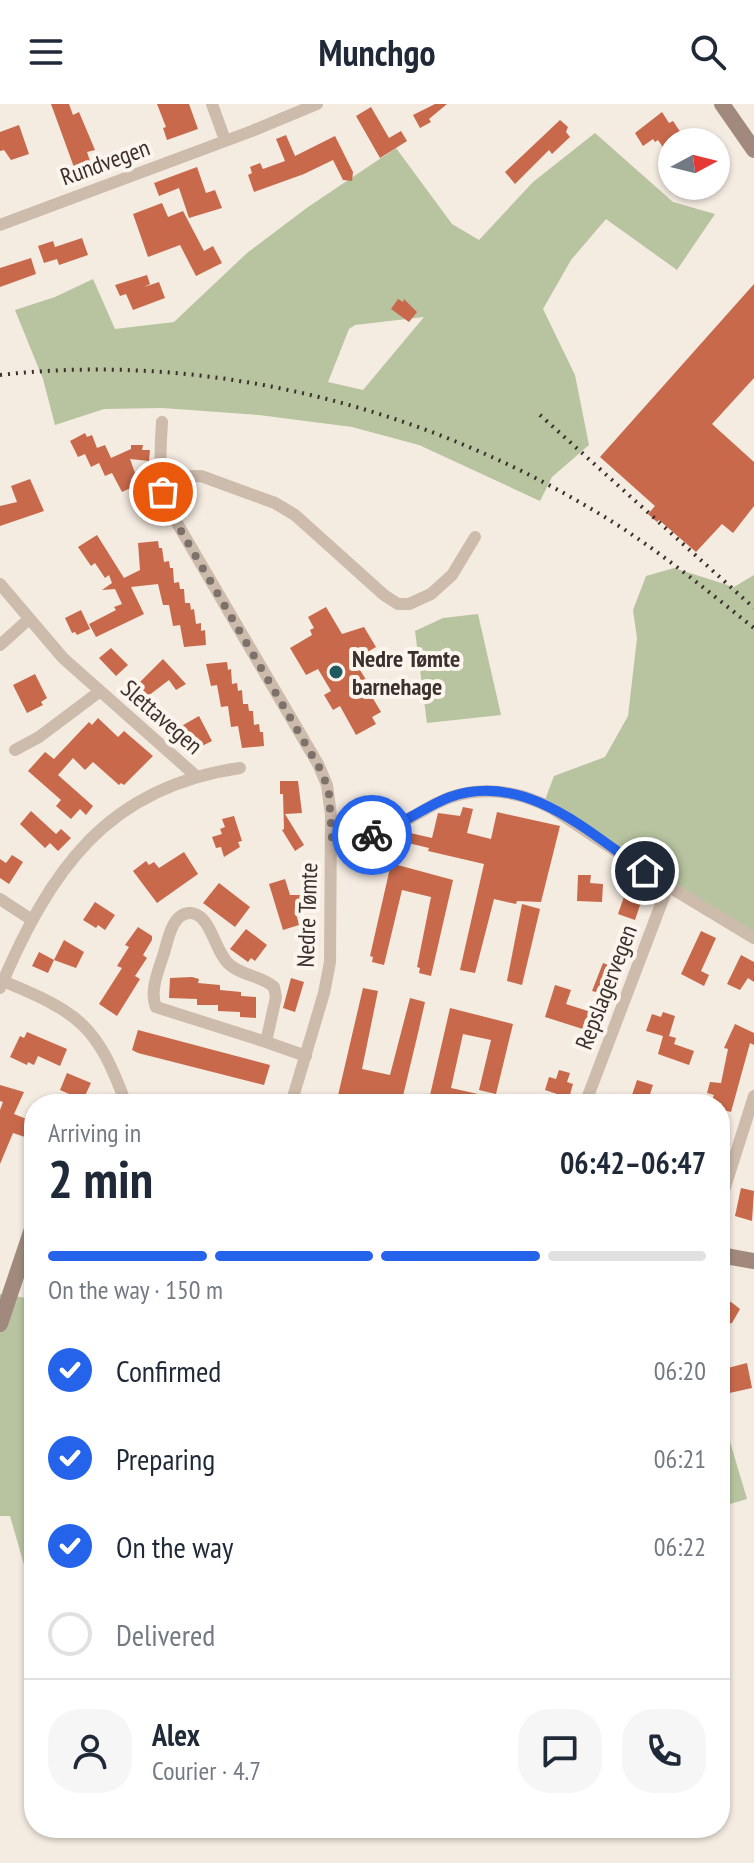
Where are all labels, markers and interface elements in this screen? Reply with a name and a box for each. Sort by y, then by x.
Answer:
text: Munchgo [319,29,435,76]
icon: menu [24,30,68,74]
icon: search [686,30,730,74]
north arrow [658,128,730,200]
map controls [658,128,730,200]
street label: Rundvegen [56,132,154,192]
pin [129,458,197,526]
icon: bag [141,470,185,514]
place label: Nedre Tømte barnehage [352,643,460,702]
marker: Nedre Tømte barnehage [327,663,345,681]
street label: Slettavegen [115,673,209,761]
courier [332,795,412,875]
icon: bike [350,813,394,857]
pin [611,837,679,905]
icon: home [623,849,667,893]
street label: Nedre Tømte [290,862,324,968]
street label: Repslagervegen [568,920,644,1054]
text: Arriving in [48,1116,141,1149]
text: 06:42–06:47 [560,1143,706,1182]
text: 2 min [48,1145,153,1212]
text: On the way · 150 m [48,1273,223,1306]
icon: check [48,1348,92,1392]
text: Confirmed [116,1351,221,1390]
text: 06:20 [654,1354,706,1387]
icon: check [48,1436,92,1480]
text: Preparing [116,1439,215,1478]
text: 06:21 [654,1442,706,1475]
icon: check [48,1524,92,1568]
text: On the way [116,1527,233,1566]
text: 06:22 [654,1530,706,1563]
text: Delivered [116,1615,215,1654]
button: person [48,1709,132,1793]
button: chat [518,1709,602,1793]
button: phone [622,1709,706,1793]
text: Alex [152,1715,200,1754]
text: Courier · 4.7 [152,1754,261,1787]

